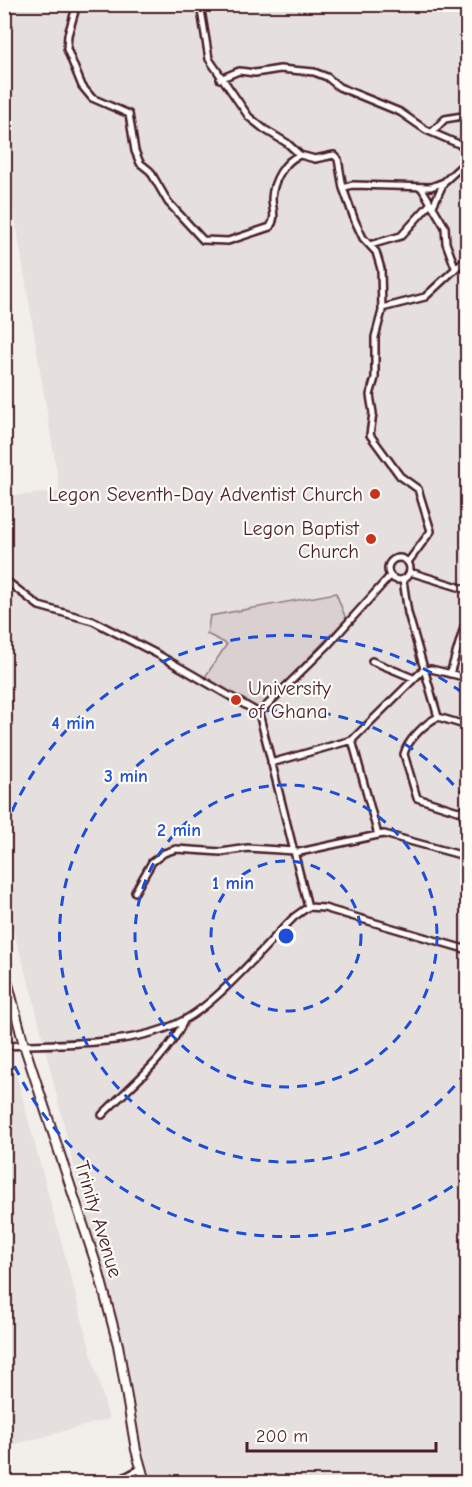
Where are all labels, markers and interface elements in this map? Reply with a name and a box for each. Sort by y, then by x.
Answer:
place label: Legon Seventh-Day Adventist Church [48,483,363,506]
marker: Legon Seventh-Day Adventist Church [368,487,382,501]
place label: Legon Baptist Church [243,517,360,563]
marker: Legon Baptist Church [364,532,378,546]
place label: University of Ghana [248,677,331,723]
marker: University of Ghana [229,693,243,707]
text: 4 min [51,713,95,734]
text: 3 min [104,766,148,787]
text: 2 min [157,820,201,841]
text: 1 min [212,873,254,894]
centre of rings [276,926,296,946]
street label: Trinity Avenue [70,1158,127,1280]
scale bar [247,1415,436,1453]
text: 200 m [256,1426,308,1447]

